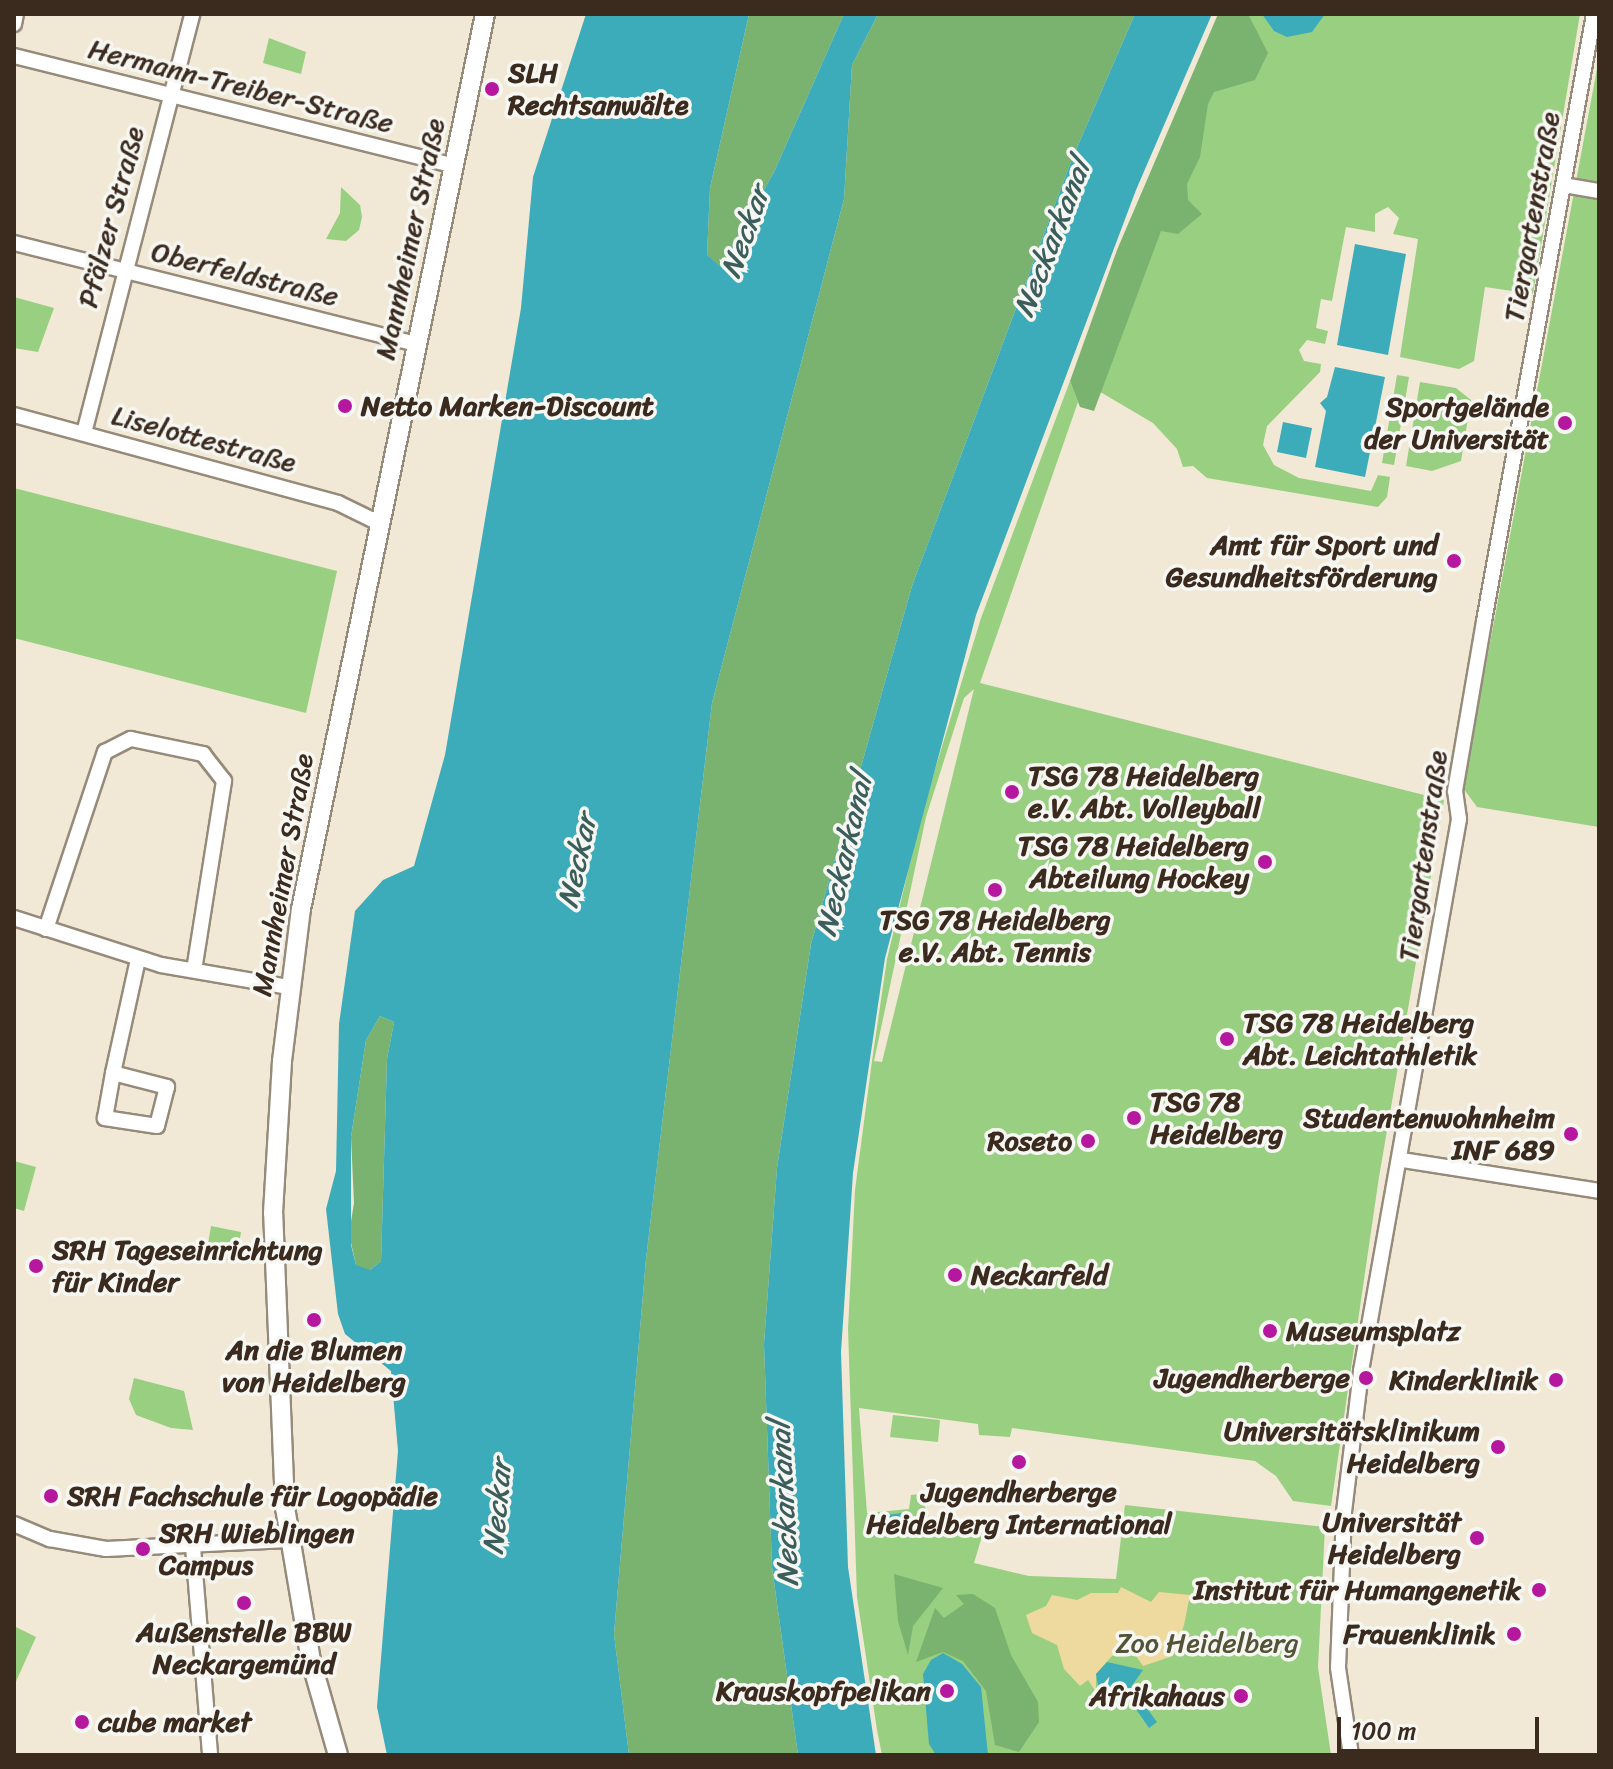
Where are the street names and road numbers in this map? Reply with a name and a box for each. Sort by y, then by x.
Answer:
street label: Hermann-Treiber-Straße [85,32,397,140]
street label: Tiergartenstraße [1497,109,1567,325]
street label: Mannheimer Straße [368,114,452,364]
street label: Pfälzer Straße [71,122,151,312]
street label: Oberfeldstraße [148,235,342,313]
street label: Liselottestraße [108,398,300,480]
street label: Tiergartenstraße [1392,748,1454,964]
street label: Mannheimer Straße [245,750,321,1000]

